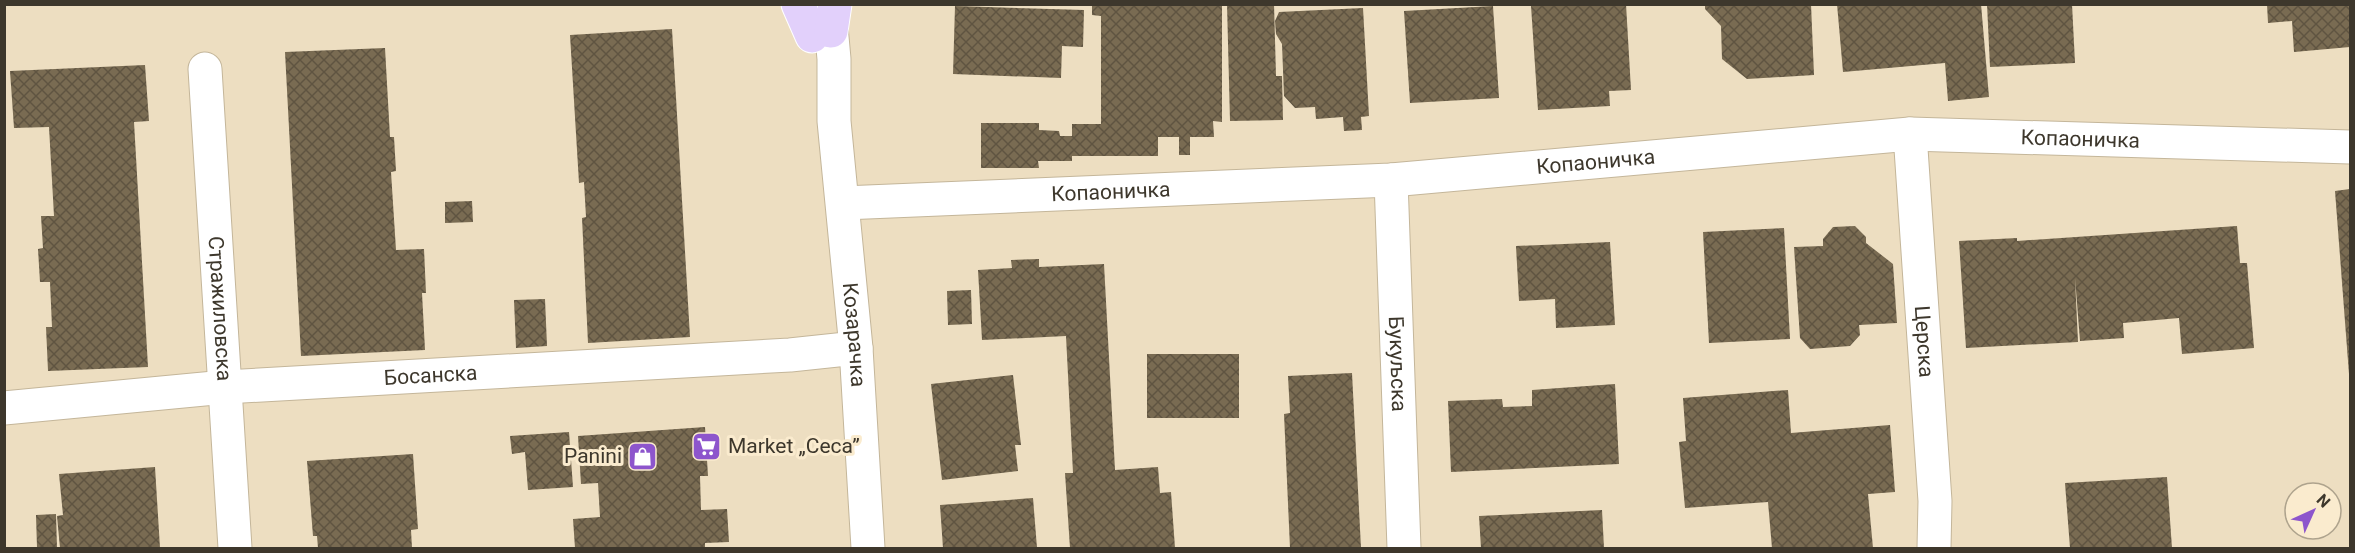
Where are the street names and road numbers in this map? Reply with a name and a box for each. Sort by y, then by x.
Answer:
street label: Копаоничка [2020,125,2140,153]
street label: Копаоничка [1535,145,1656,179]
street label: Копаоничка [1051,177,1171,206]
street label: Стражиловска [203,235,237,382]
street label: Козарачка [838,281,870,388]
street label: Церска [1910,305,1939,378]
street label: Букуљска [1384,316,1411,412]
street label: Босанска [383,361,478,390]

